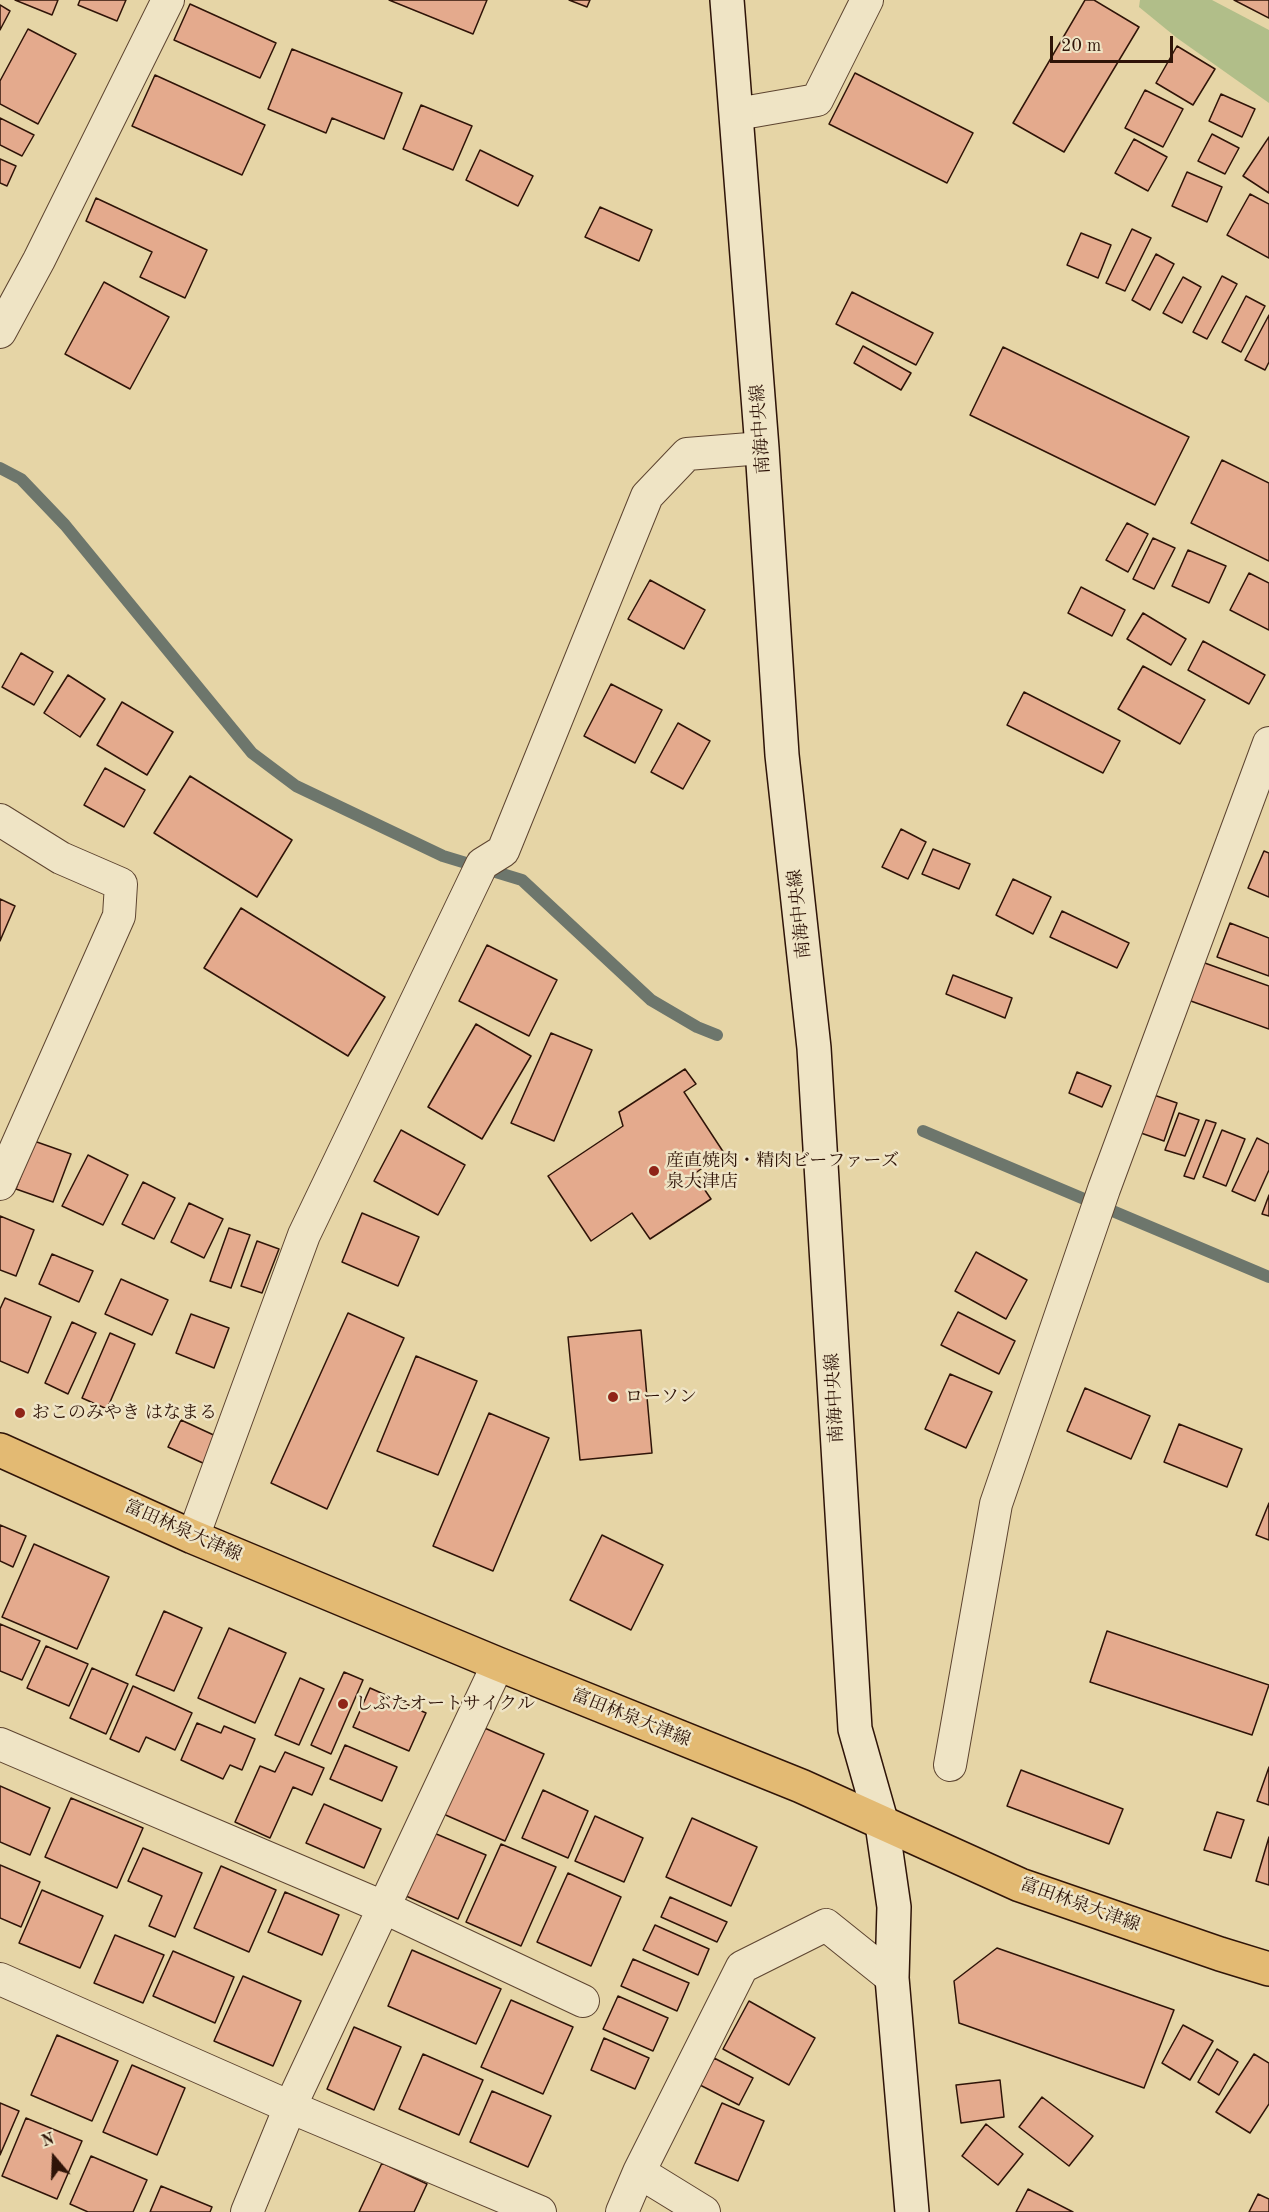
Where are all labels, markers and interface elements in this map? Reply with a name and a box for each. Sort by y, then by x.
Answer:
scale bar [1053,24,1176,62]
text: 20 m [1061,37,1101,55]
street label: 南海中央線 [747,383,775,475]
street label: 南海中央線 [785,868,815,960]
place label: 産直焼肉・精肉ビーファーズ 泉大津店 [666,1150,899,1192]
marker: 産直焼肉・精肉ビーファーズ 泉大津店 [647,1164,661,1178]
street label: 南海中央線 [822,1352,848,1444]
place label: ローソン [625,1386,697,1408]
marker: ローソン [606,1390,620,1404]
place label: おこのみやき はなまる [32,1402,217,1424]
marker: おこのみやき はなまる [13,1406,27,1420]
street label: 富田林泉大津線 [121,1496,245,1566]
street label: 富田林泉大津線 [569,1684,693,1752]
place label: しぶたオートサイクル [355,1693,535,1715]
marker: しぶたオートサイクル [336,1697,350,1711]
street label: 富田林泉大津線 [1017,1873,1143,1937]
north arrow [24,2128,84,2188]
text: N [40,2131,57,2151]

